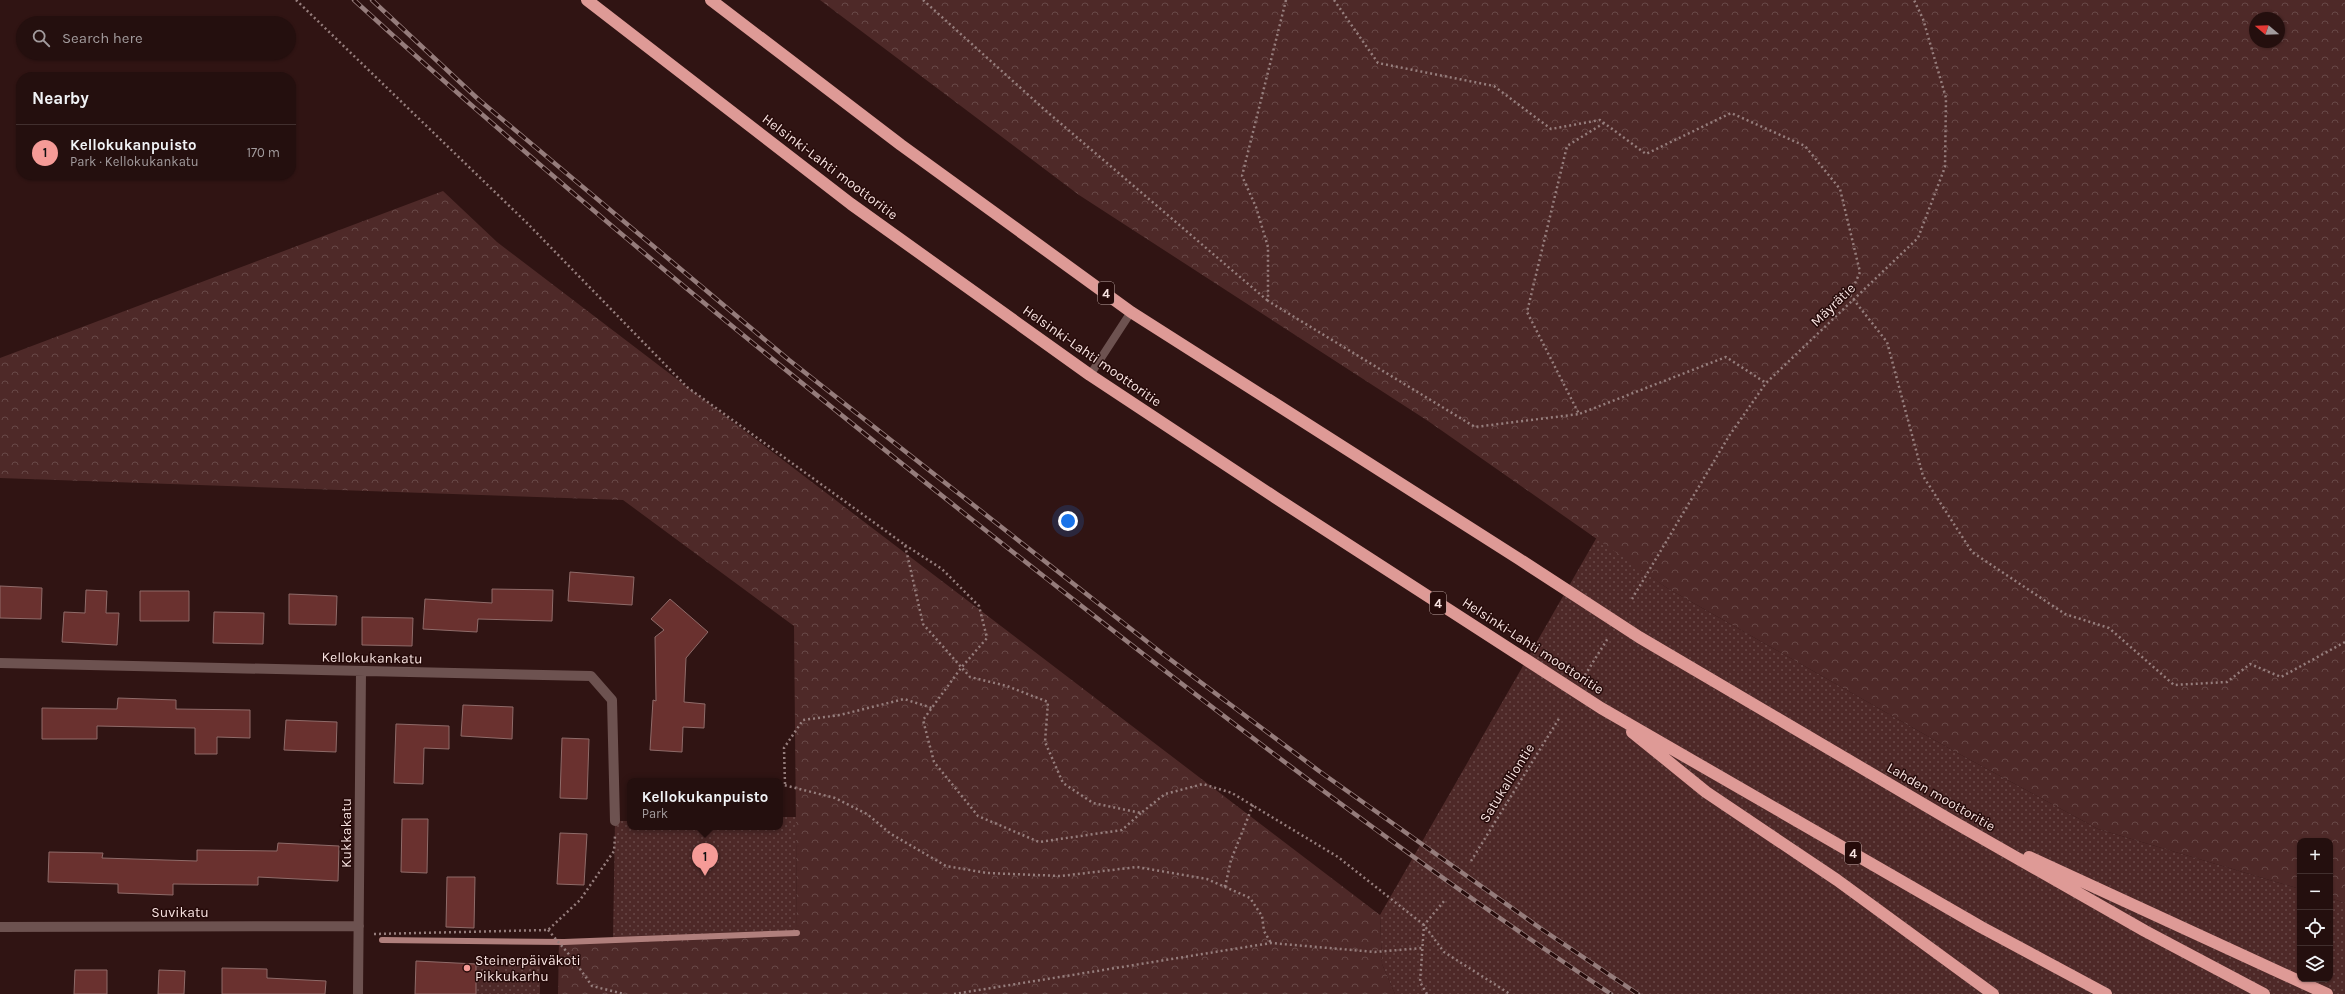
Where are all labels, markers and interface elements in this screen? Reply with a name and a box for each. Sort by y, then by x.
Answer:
north arrow [2249,12,2285,48]
search box [16,16,296,60]
icon: search [30,27,52,49]
text: Search here [62,29,143,47]
text: Nearby [32,88,89,108]
street label: Helsinki-Lahti moottoritie [759,110,901,224]
text: Kellokukanpuisto [70,136,196,154]
text: 1 [43,145,47,160]
text: 170 m [247,145,280,160]
text: Park · Kellokukankatu [70,154,199,169]
street label: Mäyrätie [1807,280,1859,330]
road number: 4 [1098,282,1114,304]
street label: Helsinki-Lahti moottoritie [1019,302,1165,410]
your location [1058,511,1078,531]
road number: 4 [1430,592,1446,614]
street label: Helsinki-Lahti moottoritie [1459,594,1607,698]
street label: Kellokukankatu [321,649,423,667]
street label: Satukalliontie [1476,740,1538,826]
street label: Lahden moottoritie [1884,759,1998,835]
popup [627,778,783,830]
text: Kellokukanpuisto [642,788,768,806]
street label: Kukkakatu [338,798,355,868]
text: Park [642,806,668,821]
map controls [2297,838,2333,982]
button: + [2297,838,2333,874]
road number: 4 [1845,842,1861,864]
pin: 1 [692,843,718,876]
button: − [2297,874,2333,910]
street label: Suvikatu [151,904,209,921]
button: locate [2297,910,2333,946]
button: layers [2297,946,2333,982]
place label: Steinerpäiväkoti Pikkukarhu [475,952,581,985]
marker: Steinerpäiväkoti Pikkukarhu [462,963,472,973]

